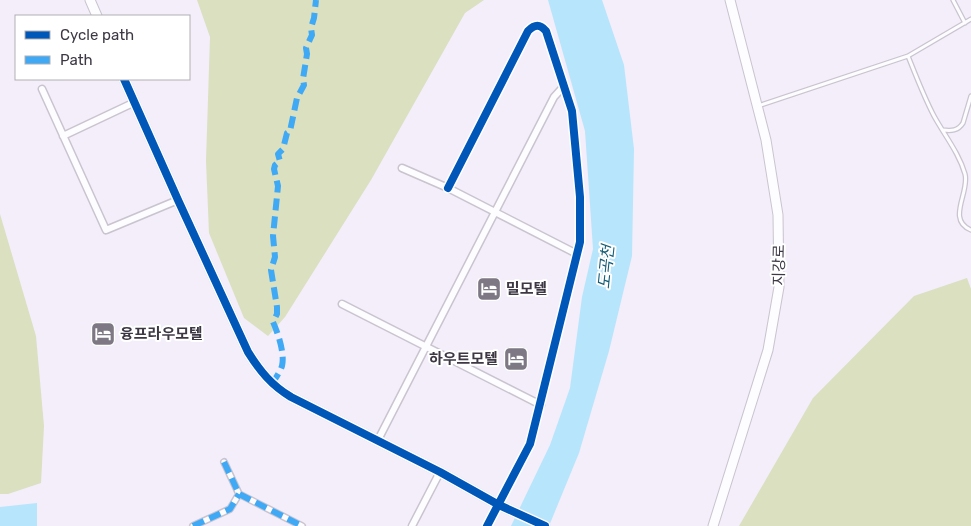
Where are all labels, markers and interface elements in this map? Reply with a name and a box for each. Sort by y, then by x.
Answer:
legend [15,15,190,80]
text: Cycle path [60,26,134,44]
text: Path [60,51,93,69]
water label: 도곡천 [594,242,618,290]
street label: 지강로 [770,244,788,286]
hotel icon: 밀모텔 [476,276,502,302]
place label: 밀모텔 [506,280,547,298]
hotel icon: 융프라우모텔 [90,321,116,347]
place label: 융프라우모텔 [120,325,203,343]
hotel icon: 하우트모텔 [503,346,529,372]
place label: 하우트모텔 [429,350,498,368]

